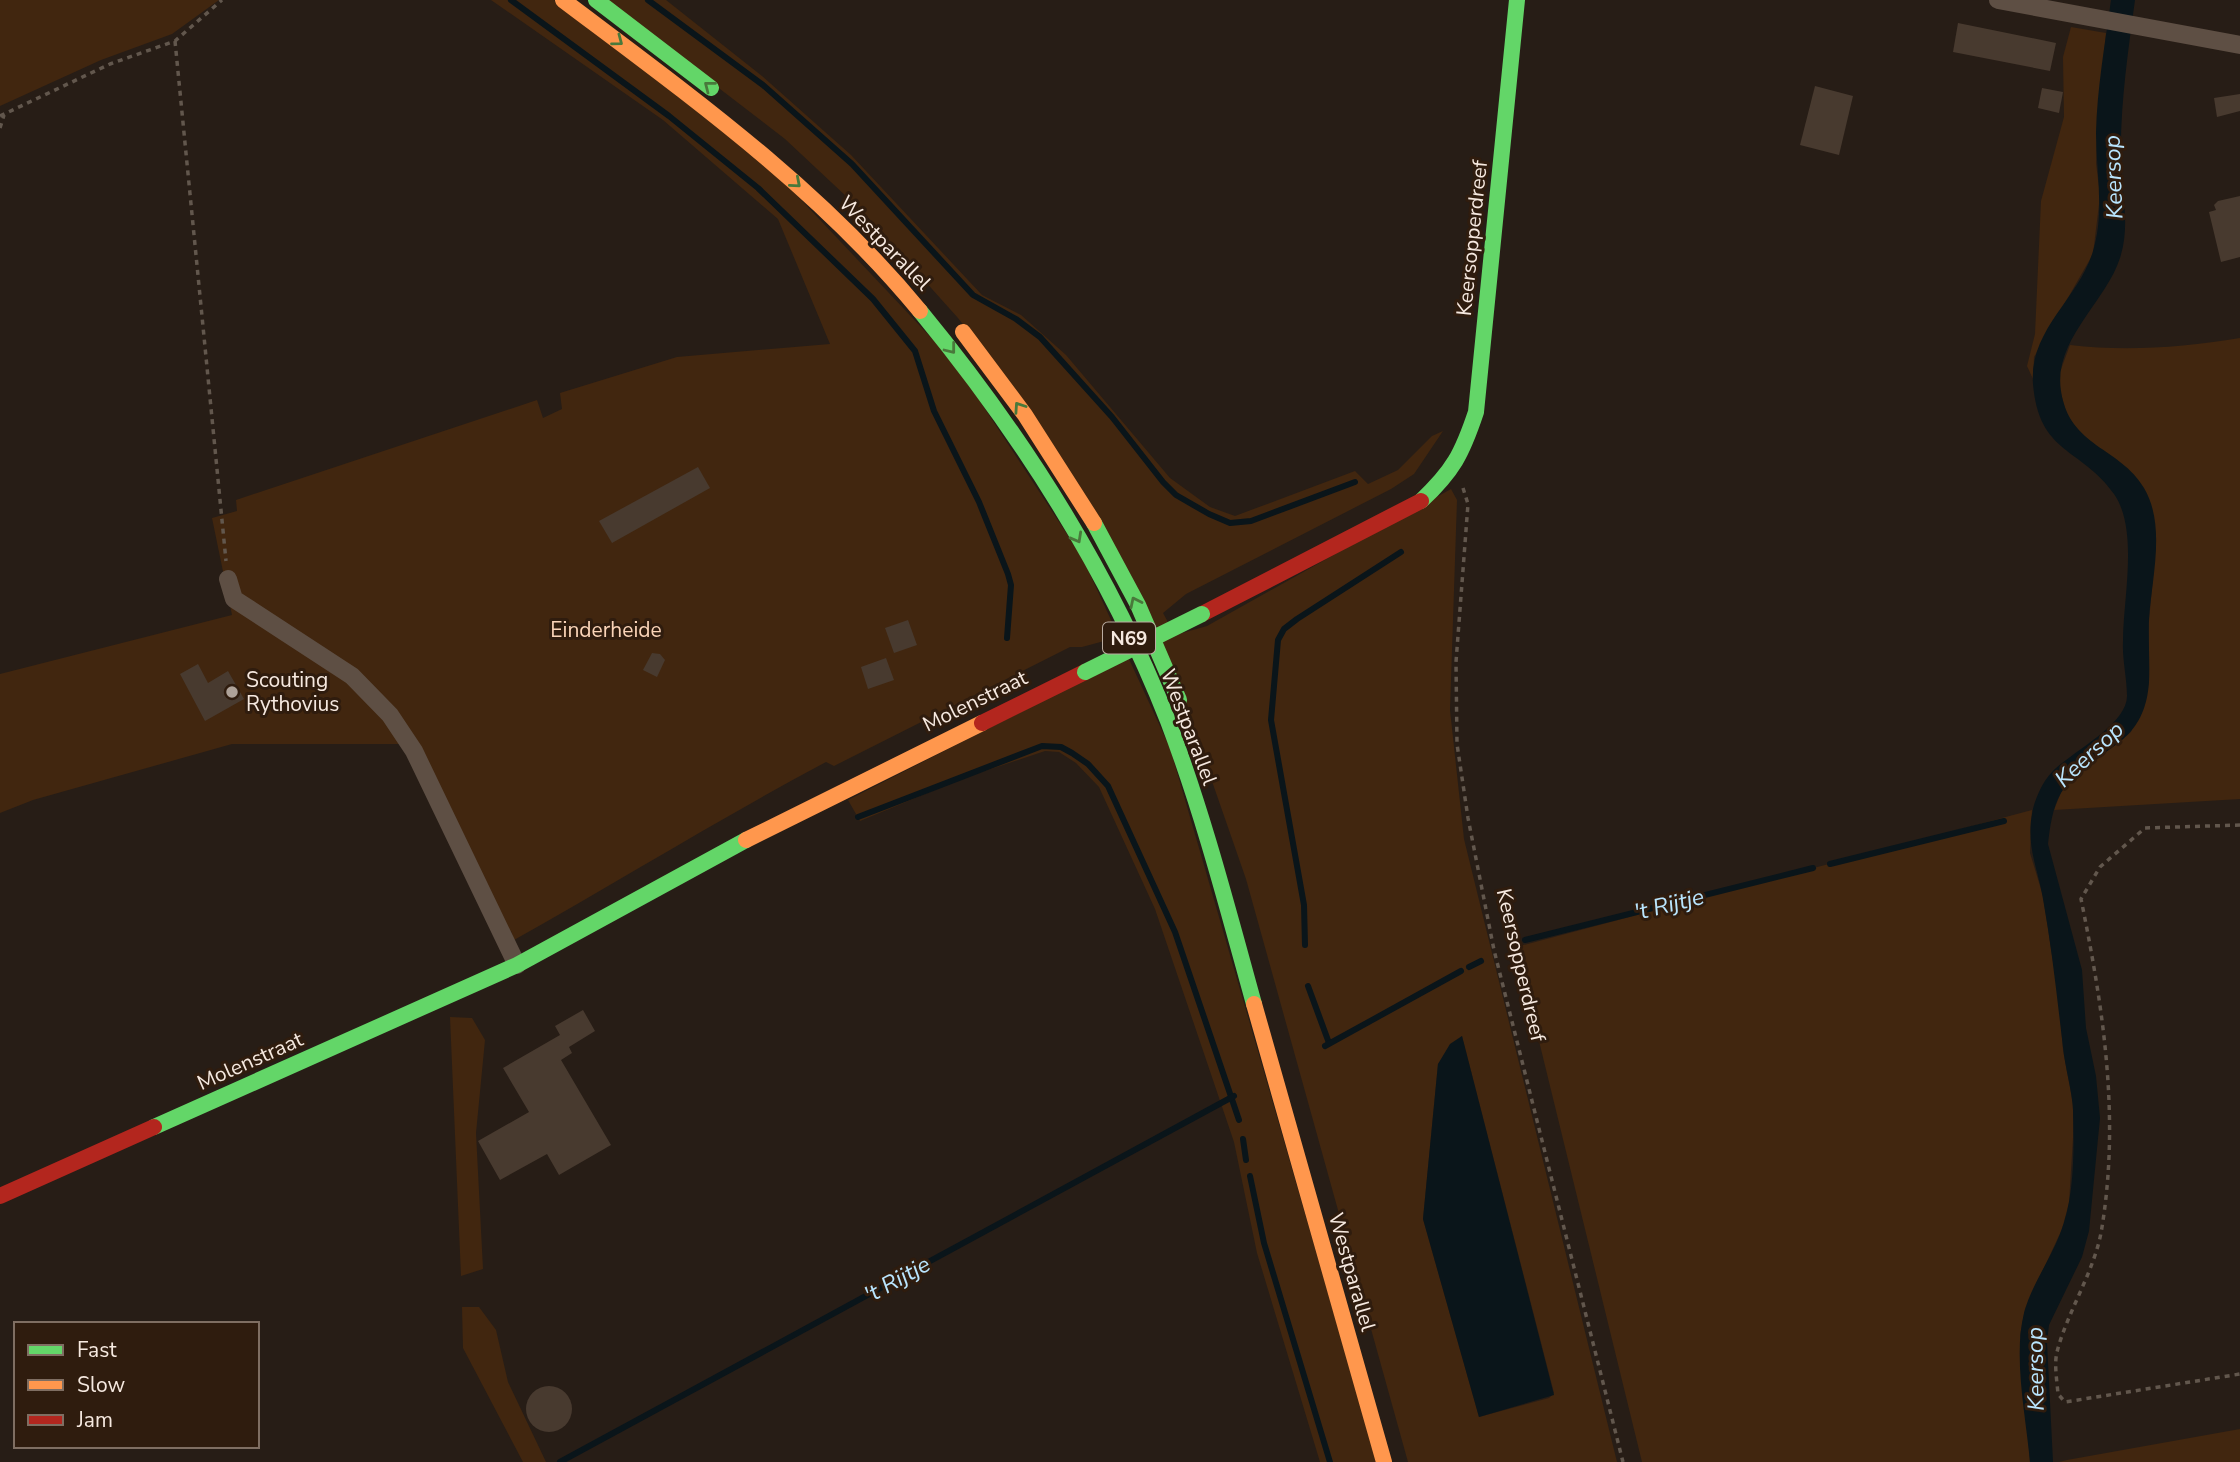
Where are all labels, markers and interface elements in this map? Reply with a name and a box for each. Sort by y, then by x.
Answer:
one-way arrow [610,33,623,46]
one-way arrow [704,82,717,94]
water label: Keersop [2097,134,2130,219]
street label: Keersopperdreef [1450,158,1494,317]
one-way arrow [787,175,800,187]
street label: Westparallel [833,189,938,297]
one-way arrow [942,341,955,353]
one-way arrow [1015,402,1027,415]
one-way arrow [1069,530,1082,543]
one-way arrow [1130,597,1144,610]
park label: Einderheide [550,616,662,644]
road number: N69 [1103,622,1155,653]
street label: Molenstraat [918,663,1033,738]
street label: Westparallel [1154,665,1224,790]
place label: Scouting Rythovius [246,666,339,718]
marker: Scouting Rythovius [224,684,240,700]
water label: Keersop [2048,714,2131,794]
water label: 't Rijtje [1631,881,1707,928]
street label: Keersopperdreef [1490,886,1552,1045]
street label: Molenstraat [193,1025,308,1097]
street label: Westparallel [1322,1209,1382,1335]
water label: 't Rijtje [859,1249,936,1310]
legend [14,1322,259,1448]
water label: Keersop [2019,1327,2052,1411]
text: Fast [77,1336,117,1364]
text: Slow [77,1371,126,1399]
text: Jam [76,1406,113,1434]

